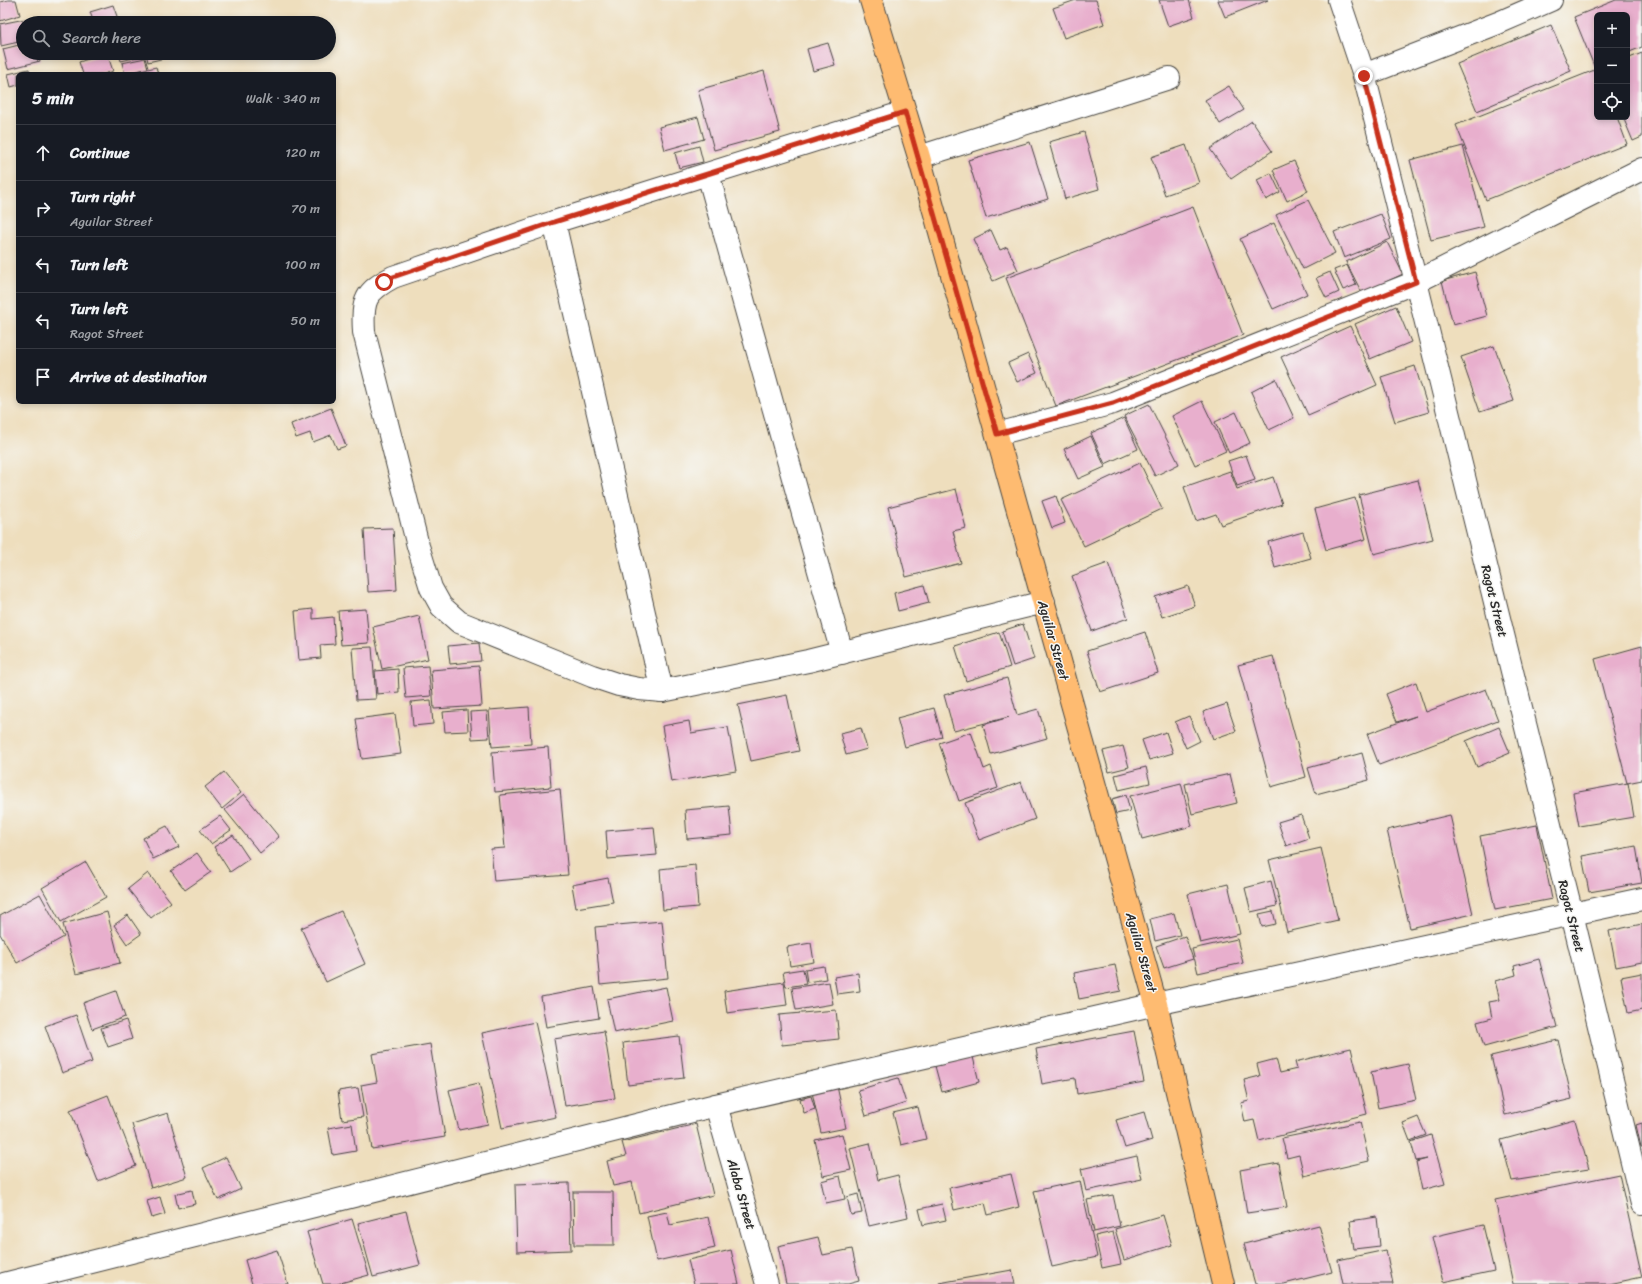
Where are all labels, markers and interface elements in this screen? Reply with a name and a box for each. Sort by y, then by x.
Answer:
map controls [1594,12,1630,120]
button: + [1594,12,1630,48]
search box [16,16,336,60]
text: Search here [62,25,141,51]
icon: search [30,27,52,49]
button: − [1594,48,1630,84]
route end [1355,67,1373,85]
text: 5 min [32,83,74,113]
button: locate [1594,84,1630,120]
text: Walk · 340 m [246,87,320,110]
text: Continue [70,140,130,166]
text: 120 m [285,141,320,164]
icon: ahead [32,142,54,164]
text: Turn right [70,184,135,210]
text: 70 m [291,197,320,220]
icon: right [32,198,54,220]
text: Aguilar Street [70,210,152,233]
text: Turn left [70,252,128,278]
text: 100 m [285,253,320,276]
icon: left [32,254,54,276]
route start [375,273,393,291]
text: Turn left [70,296,128,322]
text: 50 m [290,309,320,332]
icon: left [32,310,54,332]
text: Ragot Street [70,322,144,345]
text: Arrive at destination [70,364,207,390]
icon: arrive [32,366,54,388]
street label: Ragot Street [1474,562,1515,640]
street label: Aguilar Street [1031,596,1076,684]
street label: Ragot Street [1551,877,1592,955]
street label: Aguilar Street [1119,908,1164,996]
street label: Alaba Street [720,1155,763,1233]

